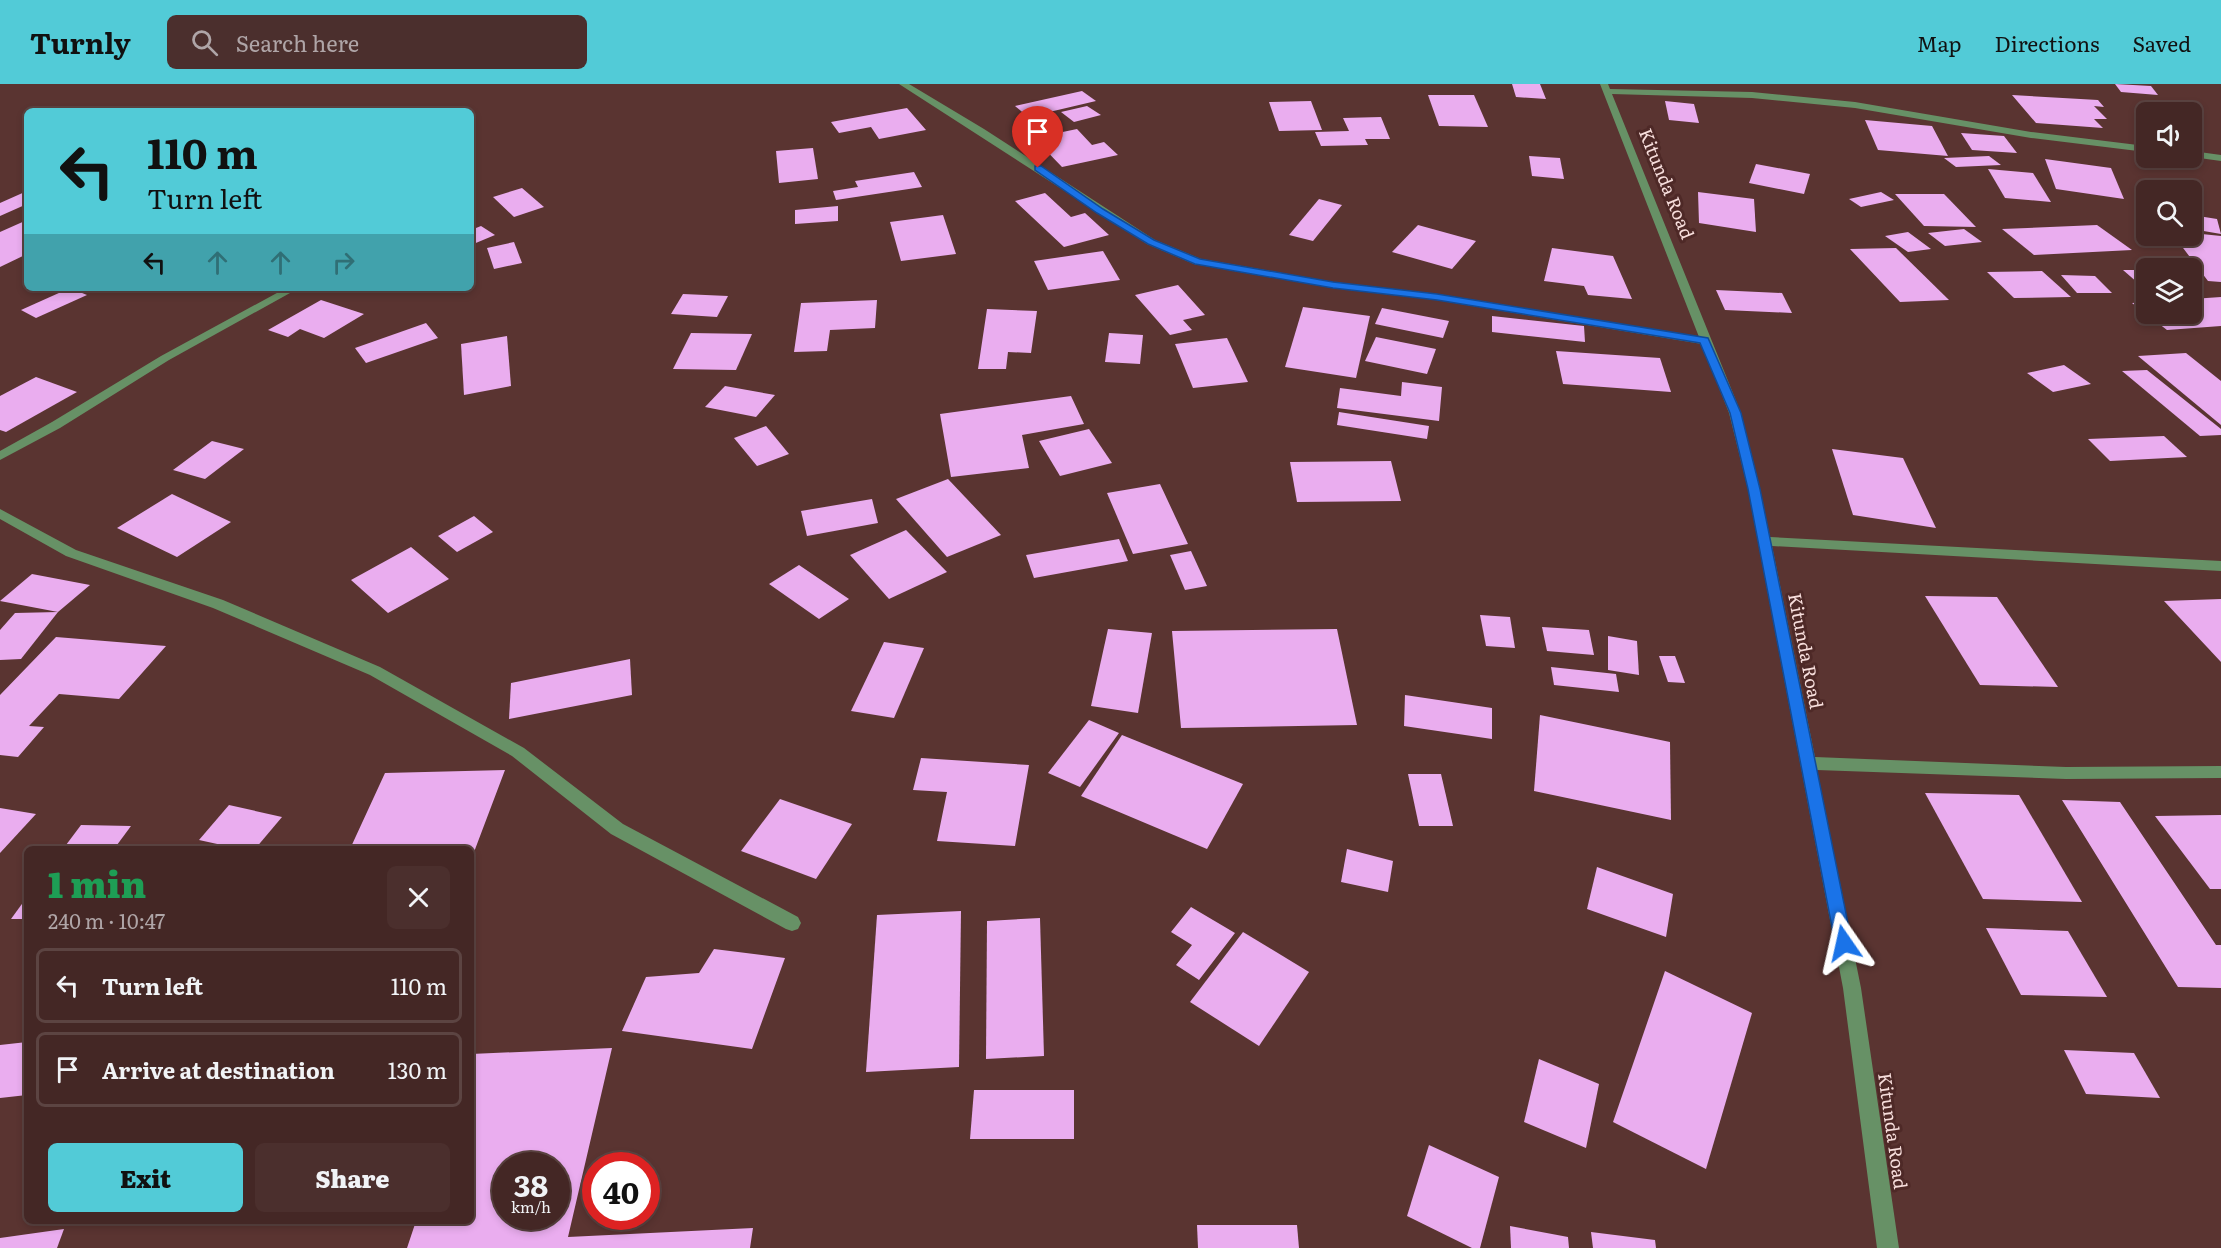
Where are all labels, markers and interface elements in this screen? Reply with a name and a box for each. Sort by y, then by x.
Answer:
search box [167,15,587,69]
text: Turnly [30,21,131,63]
icon: search [188,26,221,59]
text: Search here [236,26,359,59]
text: Map [1917,27,1962,58]
text: Directions [1995,27,2100,58]
text: Saved [2133,27,2191,58]
map controls [2136,102,2202,324]
button: sound [2136,102,2202,168]
pin [1012,106,1063,168]
icon: arrive [1021,115,1054,148]
text: 110 m [147,120,258,182]
street label: Kitunda Road [1633,124,1702,243]
icon: left [48,132,126,210]
text: Turn left [147,177,262,217]
button: search [2136,180,2202,246]
icon: left [138,246,171,279]
icon: ahead [201,246,234,279]
icon: ahead [264,246,297,279]
icon: right [327,246,360,279]
button: layers [2136,258,2202,324]
street label: Kitunda Road [1782,591,1831,711]
text: 1 min [48,856,146,909]
button: close [387,866,450,929]
text: 240 m · 10:47 [48,905,165,935]
position arrow [1812,911,1876,975]
icon: left [51,969,84,1002]
text: Turn left [102,969,203,1002]
text: 110 m [391,969,447,1002]
icon: arrive [51,1053,84,1086]
text: Arrive at destination [102,1053,335,1086]
text: 130 m [388,1053,447,1086]
street label: Kitunda Road [1872,1071,1915,1191]
button: Exit [48,1143,243,1212]
button: Share [255,1143,450,1212]
speed limit sign: 40 [582,1152,660,1230]
text: 38 [514,1162,548,1206]
text: km/h [511,1195,551,1218]

